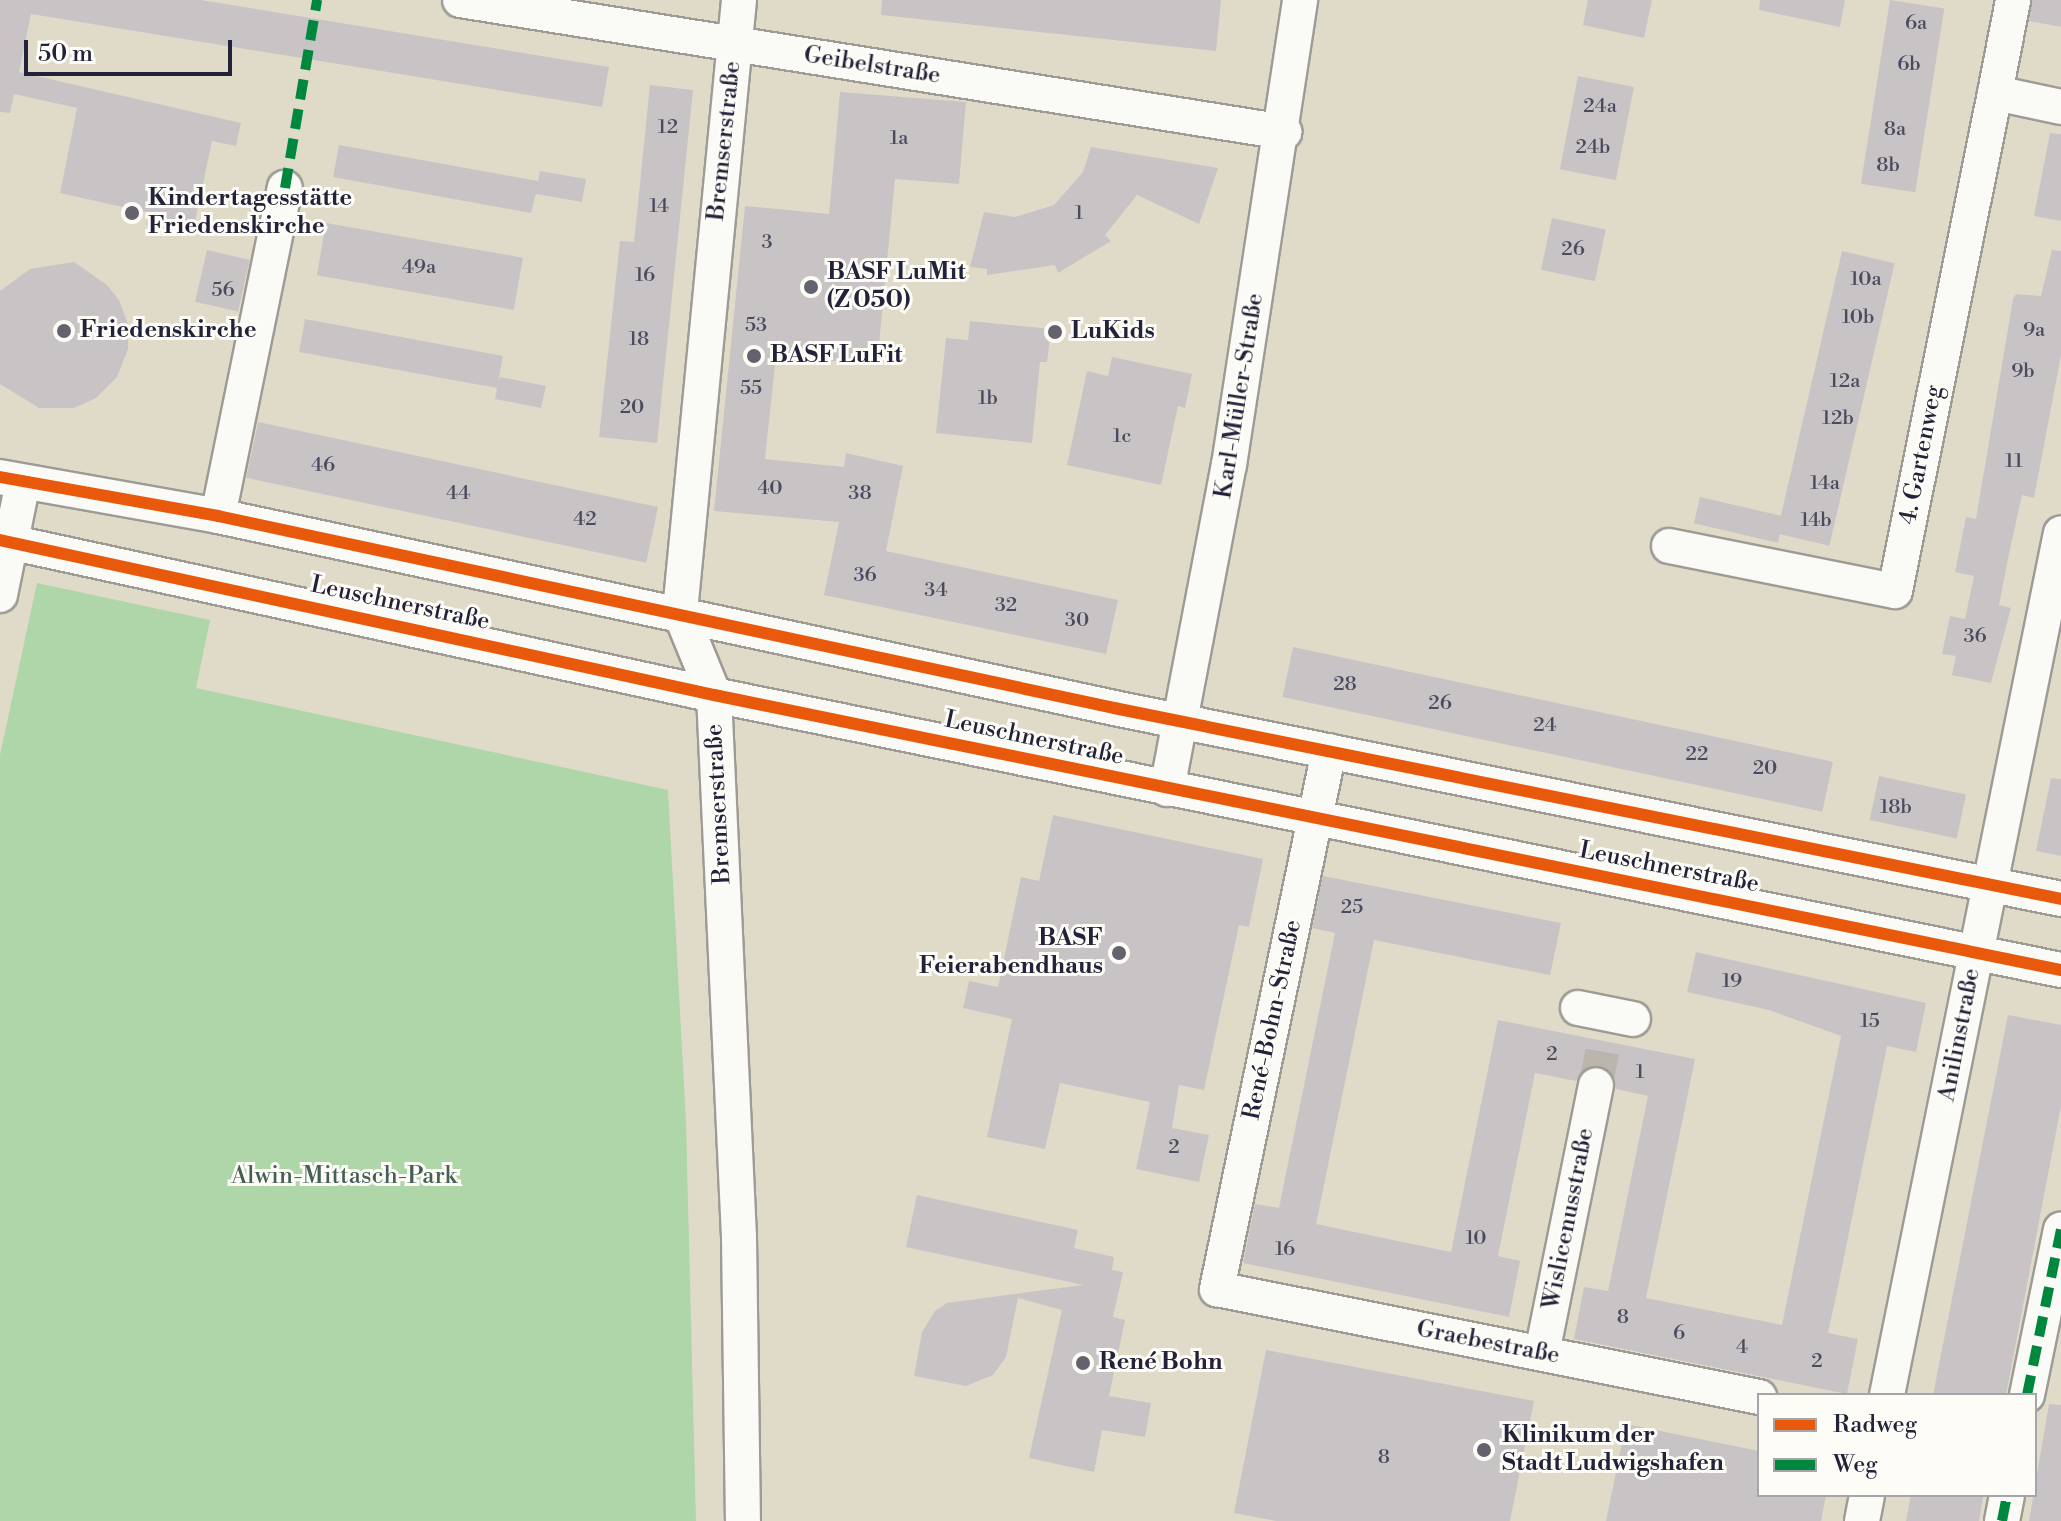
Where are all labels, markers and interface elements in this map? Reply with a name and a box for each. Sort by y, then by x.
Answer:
house number: 6a [1905,11,1927,35]
scale bar [28,24,236,74]
text: 50 m [38,39,93,69]
street label: Geibelstraße [802,41,942,91]
house number: 6b [1897,52,1921,76]
street label: Bremserstraße [702,60,748,222]
house number: 24a [1583,94,1617,118]
house number: 12 [658,115,678,139]
house number: 8a [1884,117,1906,141]
house number: 1a [890,126,908,150]
house number: 24b [1576,135,1610,159]
house number: 8b [1876,153,1900,177]
place label: Kindertagesstätte Friedenskirche [148,185,352,241]
house number: 14 [649,194,669,218]
house number: 1 [1075,201,1083,225]
marker: Kindertagesstätte Friedenskirche [123,204,141,222]
house number: 3 [761,230,773,254]
house number: 26 [1561,237,1585,261]
house number: 49a [402,255,436,279]
place label: BASF LuMit (Z 050) [827,259,966,315]
house number: 16 [635,263,655,287]
house number: 10a [1850,267,1882,291]
house number: 56 [211,278,235,302]
marker: BASF LuMit (Z 050) [802,278,820,296]
street label: Karl-Müller-Straße [1210,291,1270,501]
house number: 10b [1842,305,1874,329]
house number: 53 [745,313,767,337]
place label: Friedenskirche [80,317,257,345]
place label: LuKids [1071,318,1155,346]
house number: 9a [2023,318,2045,342]
marker: Friedenskirche [55,322,73,340]
marker: LuKids [1046,323,1064,341]
house number: 18 [629,327,649,351]
place label: BASF LuFit [770,342,903,370]
marker: BASF LuFit [745,347,763,365]
house number: 9b [2011,359,2035,383]
house number: 12a [1830,369,1860,393]
house number: 55 [740,376,762,400]
street label: 4. Gartenweg [1894,383,1950,527]
house number: 1b [978,386,998,410]
house number: 20 [620,395,644,419]
house number: 12b [1822,406,1854,430]
house number: 1c [1113,424,1131,448]
house number: 11 [2005,449,2023,473]
house number: 46 [311,453,335,477]
house number: 14a [1810,471,1840,495]
house number: 40 [757,476,783,500]
house number: 44 [446,481,470,505]
house number: 38 [848,481,872,505]
house number: 42 [573,507,597,531]
house number: 14b [1800,508,1832,532]
house number: 36 [853,563,877,587]
street label: Leuschnerstraße [308,571,492,637]
house number: 34 [924,578,948,602]
house number: 32 [995,593,1017,617]
house number: 30 [1065,608,1089,632]
house number: 36 [1963,624,1987,648]
house number: 28 [1333,672,1357,696]
house number: 26 [1428,691,1452,715]
street label: Leuschnerstraße [942,706,1126,772]
house number: 24 [1533,713,1557,737]
street label: Bremserstraße [700,723,738,885]
house number: 22 [1686,742,1708,766]
house number: 20 [1753,756,1777,780]
house number: 18b [1880,795,1912,819]
street label: Leuschnerstraße [1577,836,1761,900]
house number: 25 [1341,895,1363,919]
street label: René-Bohn-Straße [1238,917,1308,1123]
place label: BASF Feierabendhaus [919,925,1103,981]
marker: BASF Feierabendhaus [1110,944,1128,962]
street label: Anilinstraße [1933,966,1987,1104]
house number: 19 [1722,969,1742,993]
house number: 15 [1860,1009,1880,1033]
house number: 2 [1546,1042,1558,1066]
house number: 1 [1636,1060,1644,1084]
street label: Wislicenusstraße [1537,1126,1601,1312]
house number: 2 [1168,1135,1180,1159]
park label: Alwin-Mittasch-Park [231,1163,457,1191]
house number: 10 [1465,1226,1487,1250]
house number: 16 [1275,1237,1295,1261]
house number: 8 [1617,1305,1629,1329]
street label: Graebestraße [1414,1315,1562,1371]
house number: 6 [1673,1321,1685,1345]
house number: 4 [1736,1335,1748,1359]
place label: René Bohn [1099,1349,1222,1377]
house number: 2 [1811,1349,1823,1373]
marker: René Bohn [1074,1354,1092,1372]
legend [1757,1393,2037,1497]
text: Radweg [1833,1410,1917,1440]
place label: Klinikum der Stadt Ludwigshafen [1502,1422,1724,1478]
marker: Klinikum der Stadt Ludwigshafen [1473,1439,1495,1461]
house number: 8 [1378,1445,1390,1469]
text: Weg [1833,1450,1878,1480]

